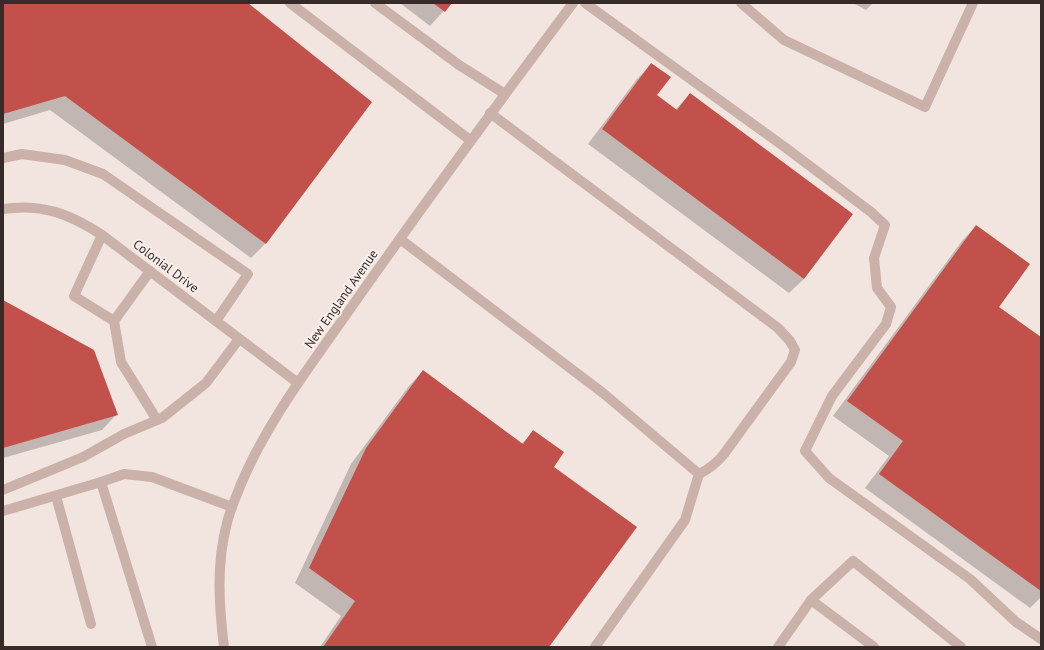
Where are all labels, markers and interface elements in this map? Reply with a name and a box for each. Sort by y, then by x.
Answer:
street label: Colonial Drive [130,236,202,296]
street label: New England Avenue [300,246,382,352]

